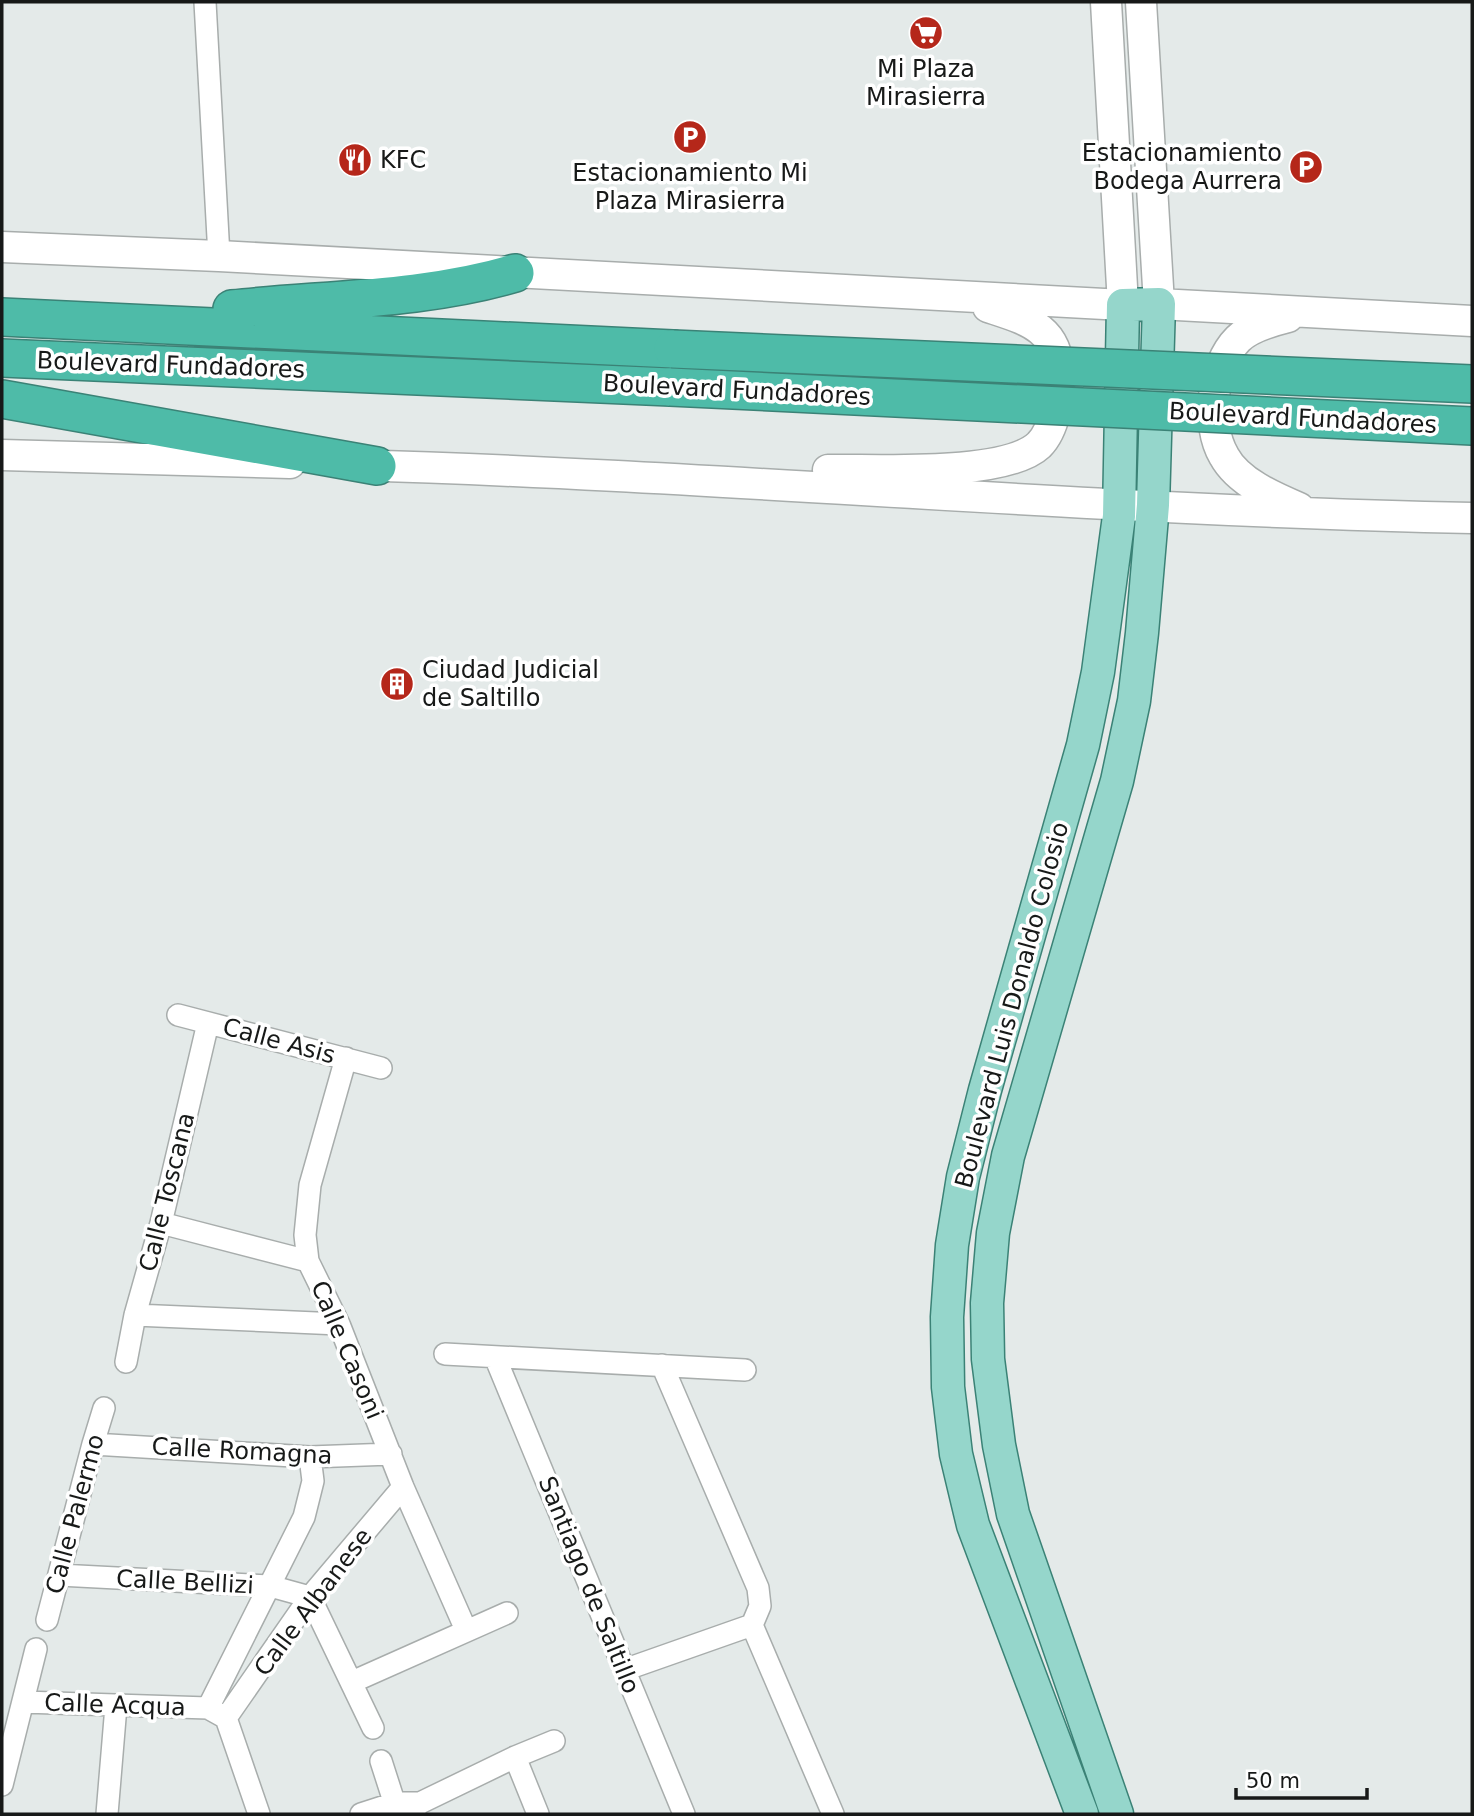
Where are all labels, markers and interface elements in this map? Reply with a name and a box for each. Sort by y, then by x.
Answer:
supermarket icon: Mi Plaza Mirasierra [907,14,945,52]
place label: Mi Plaza Mirasierra [866,55,986,111]
parking icon: Estacionamiento Mi Plaza Mirasierra [671,118,709,156]
place label: Estacionamiento Bodega Aurrera [1082,139,1282,195]
restaurant icon: KFC [336,141,374,179]
place label: KFC [380,146,426,174]
parking icon: Estacionamiento Bodega Aurrera [1287,148,1325,186]
place label: Estacionamiento Mi Plaza Mirasierra [572,159,808,215]
street label: Boulevard Fundadores [36,346,306,384]
street label: Boulevard Fundadores [602,369,872,411]
street label: Boulevard Fundadores [1168,397,1438,439]
place label: Ciudad Judicial de Saltillo [422,656,599,712]
building icon: Ciudad Judicial de Saltillo [378,665,416,703]
street label: Boulevard Luis Donaldo Colosio [950,819,1074,1191]
street label: Calle Asis [220,1013,338,1069]
street label: Calle Toscana [134,1110,200,1274]
street label: Calle Casoni [305,1277,389,1423]
street label: Calle Palermo [40,1431,110,1597]
street label: Calle Romagna [151,1432,333,1470]
street label: Santiago de Saltillo [533,1472,645,1698]
street label: Calle Albanese [248,1523,378,1681]
street label: Calle Bellizi [116,1564,254,1600]
street label: Calle Acqua [44,1689,186,1721]
scale bar [1236,1756,1367,1800]
text: 50 m [1246,1769,1300,1793]

